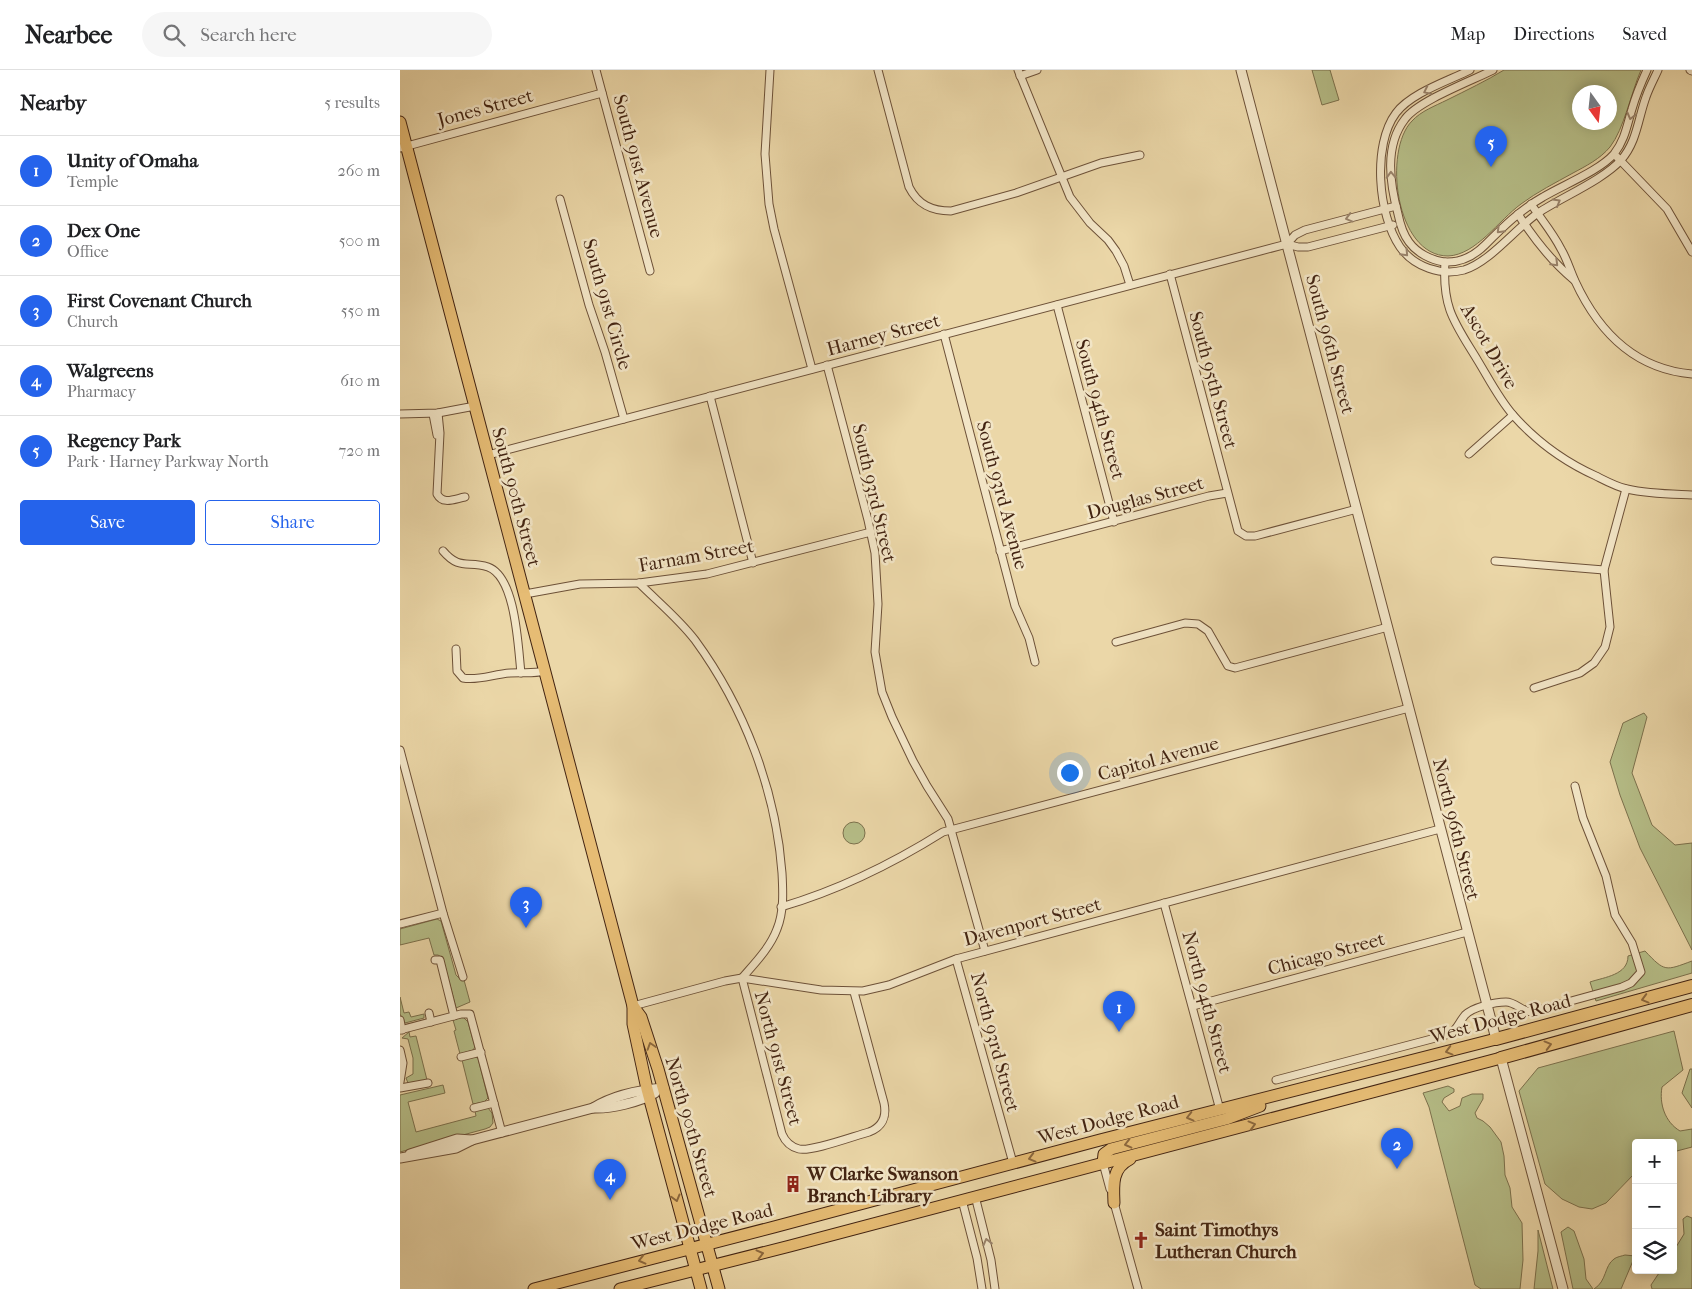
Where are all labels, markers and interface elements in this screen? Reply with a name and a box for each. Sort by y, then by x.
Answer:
search box [142,12,492,57]
text: Nearbee [25,21,112,49]
icon: search [160,21,188,49]
text: Search here [200,24,297,46]
text: Map [1451,24,1485,45]
text: Directions [1513,24,1594,45]
text: Saved [1622,24,1667,45]
street label: Jones Street [433,85,536,132]
one-way arrow [1423,85,1432,95]
north arrow [1572,85,1617,130]
text: Nearby [20,91,86,115]
street label: South 91st Avenue [608,92,668,240]
text: 5 results [324,93,380,112]
one-way arrow [1626,111,1636,119]
pin: 5 [1475,126,1507,167]
text: Unity of Omaha [67,150,198,172]
text: 1 [33,161,39,180]
text: 260 m [338,161,380,180]
one-way arrow [1386,171,1396,179]
text: Temple [67,172,118,191]
one-way arrow [1551,198,1560,208]
one-way arrow [1345,213,1353,223]
text: Dex One [67,220,140,242]
one-way arrow [1497,225,1506,234]
text: 2 [32,231,40,250]
text: 500 m [339,231,380,250]
street label: South 91st Circle [578,236,636,372]
text: Office [67,242,109,261]
one-way arrow [1399,247,1408,256]
one-way arrow [1549,258,1558,267]
street label: South 96th Street [1301,272,1359,417]
text: First Covenant Church [67,290,252,312]
street label: Ascot Drive [1455,299,1522,393]
text: 3 [33,301,39,320]
text: 550 m [341,301,380,320]
street label: Harney Street [824,309,942,361]
street label: South 95th Street [1184,309,1242,452]
text: Church [67,312,118,331]
street label: South 94th Street [1071,337,1129,482]
text: Walgreens [67,360,153,382]
text: 4 [31,371,41,390]
text: 610 m [340,371,380,390]
text: Pharmacy [67,382,136,401]
street label: South 93rd Avenue [972,419,1032,572]
street label: South 93rd Street [847,422,901,565]
street label: South 90th Street [487,425,545,570]
text: Regency Park [67,430,181,452]
text: 5 [33,441,39,460]
text: 720 m [339,441,380,460]
text: Park · Harney Parkway North [67,452,269,471]
street label: Douglas Street [1084,472,1206,524]
button: Save [20,500,195,545]
button: Share [205,500,380,545]
street label: Farnam Street [637,535,756,577]
street label: Capitol Avenue [1095,732,1221,786]
street label: North 96th Street [1428,756,1484,903]
your location [1057,760,1083,786]
pin: 3 [510,887,542,928]
street label: Davenport Street [961,893,1104,951]
street label: Chicago Street [1265,928,1387,980]
street label: North 94th Street [1178,929,1237,1076]
street label: North 93rd Street [966,970,1024,1115]
street label: North 91st Street [750,989,807,1128]
street label: West Dodge Road [1426,989,1574,1049]
pin: 1 [1103,991,1135,1032]
one-way arrow [1641,993,1649,1004]
one-way arrow [1544,1041,1552,1051]
one-way arrow [646,1042,656,1051]
one-way arrow [1444,1045,1453,1056]
street label: North 90th Street [660,1054,722,1200]
street label: West Dodge Road [1034,1090,1182,1150]
one-way arrow [1185,1111,1194,1122]
one-way arrow [1247,1120,1255,1130]
pin: 2 [1381,1128,1413,1169]
one-way arrow [1124,1138,1133,1149]
map controls [1632,1139,1677,1274]
button: + [1632,1139,1677,1184]
one-way arrow [1028,1152,1037,1163]
pin: 4 [594,1159,626,1200]
place label: W Clarke Swanson Branch Library [806,1163,959,1207]
building icon: W Clarke Swanson Branch Library [783,1174,803,1194]
button: − [1632,1184,1677,1229]
one-way arrow [670,1193,680,1201]
street label: West Dodge Road [628,1199,776,1255]
place label: Saint Timothys Lutheran Church [1155,1219,1297,1263]
button: layers [1632,1229,1677,1274]
church icon: Saint Timothys Lutheran Church [1131,1230,1151,1250]
one-way arrow [982,1238,993,1247]
one-way arrow [756,1249,764,1260]
one-way arrow [639,1255,647,1265]

